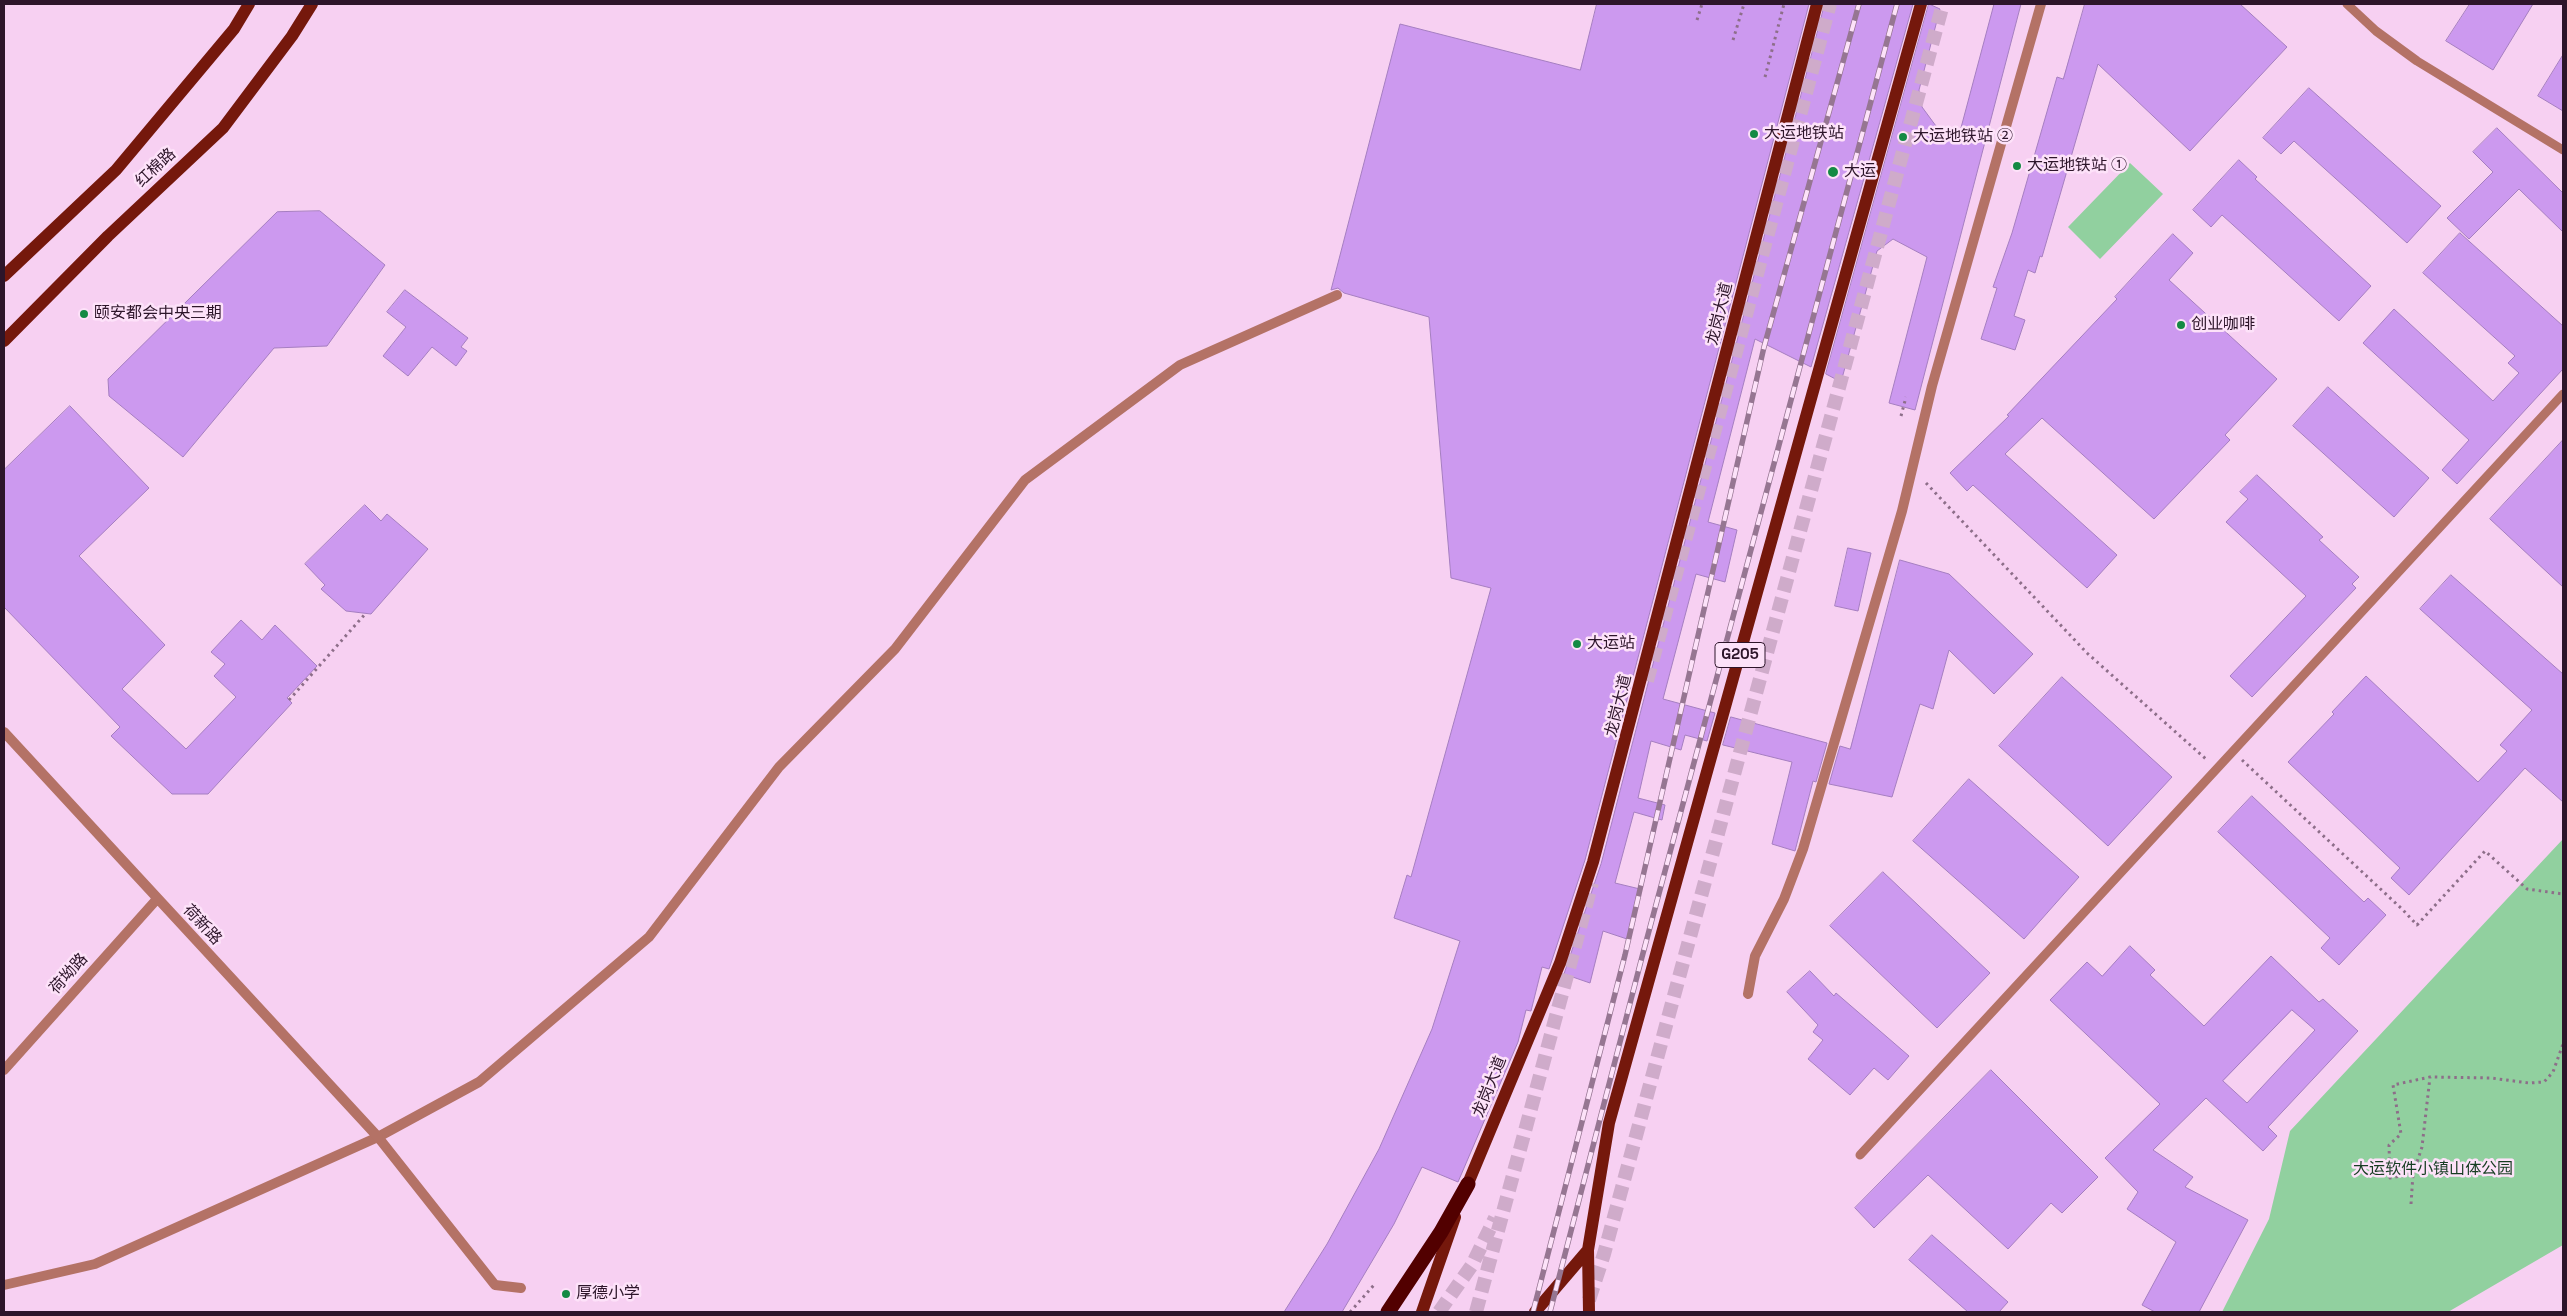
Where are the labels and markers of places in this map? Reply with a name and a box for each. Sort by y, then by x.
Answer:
place label: 大运地铁站 [1764,124,1844,144]
place label: 大运地铁站 ② [1913,127,2013,147]
marker: 大运地铁站 [1748,128,1760,140]
marker: 大运地铁站 ② [1897,131,1909,143]
place label: 大运地铁站 ① [2027,156,2127,176]
marker: 大运地铁站 ① [2011,160,2023,172]
place label: 大运 [1844,162,1876,182]
marker: 大运 [1826,165,1840,179]
place label: 颐安都会中央三期 [94,304,222,324]
marker: 颐安都会中央三期 [78,308,90,320]
place label: 创业咖啡 [2191,315,2255,335]
marker: 创业咖啡 [2175,319,2187,331]
place label: 大运站 [1587,634,1635,654]
marker: 大运站 [1571,638,1583,650]
place label: 厚德小学 [576,1284,640,1304]
marker: 厚德小学 [560,1288,572,1300]

